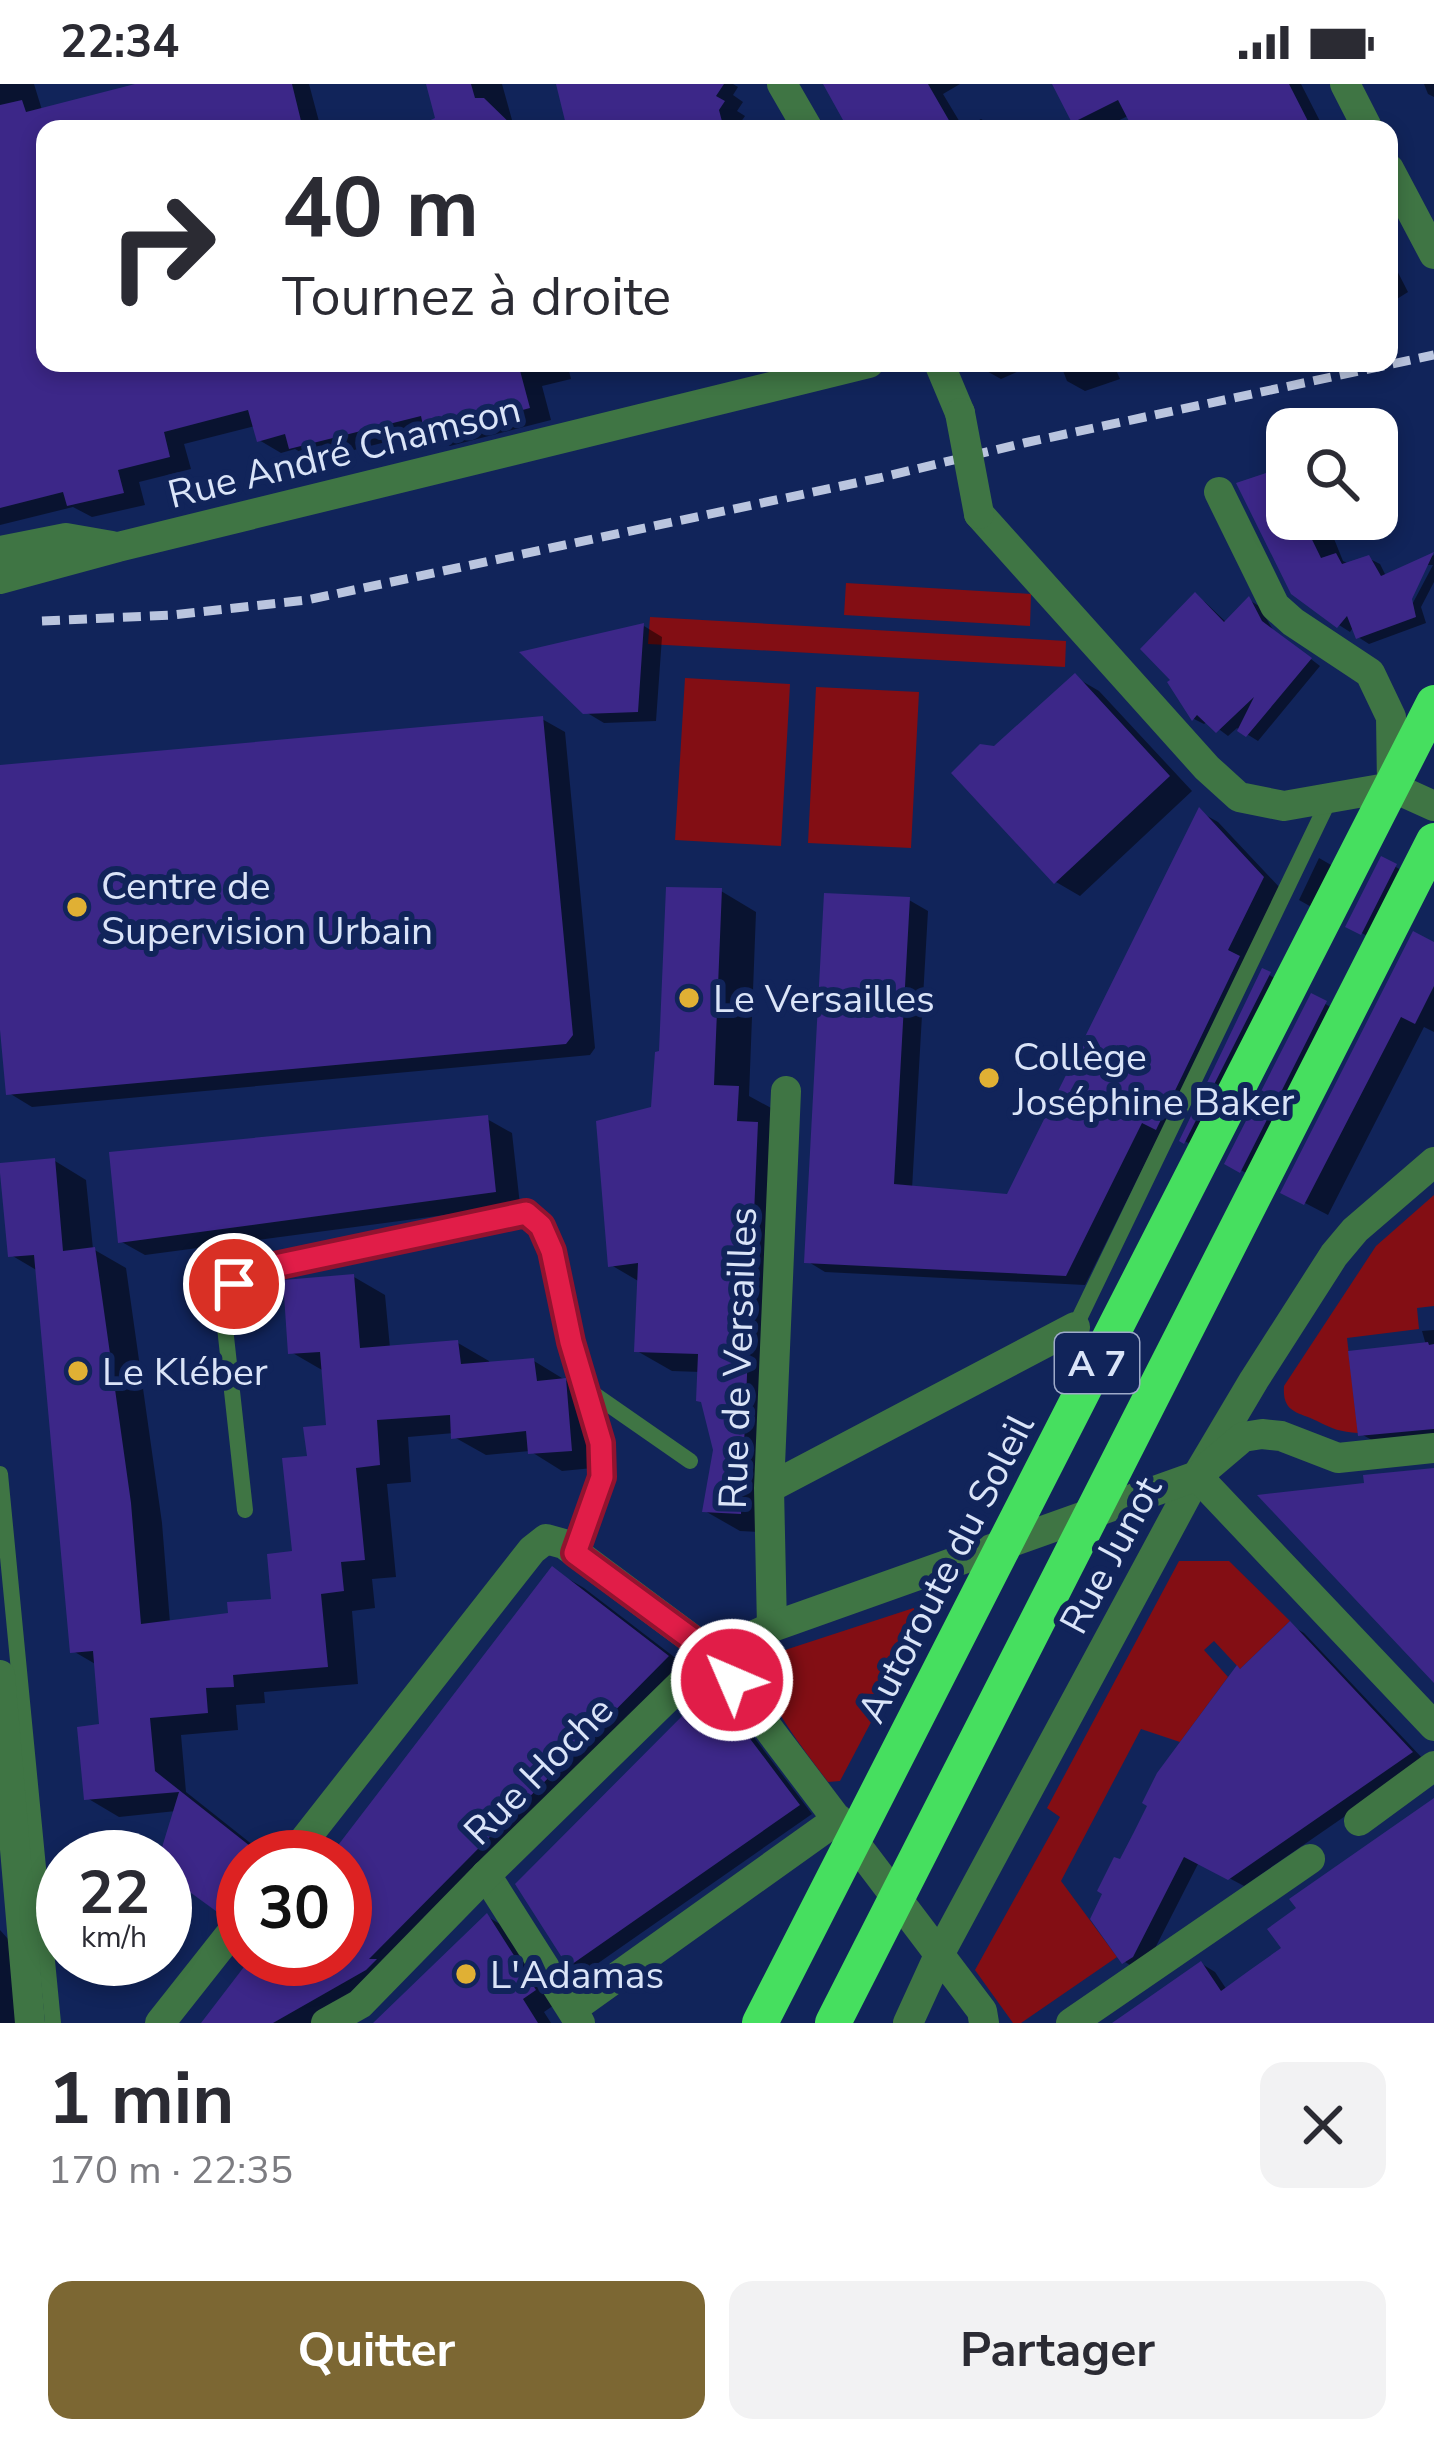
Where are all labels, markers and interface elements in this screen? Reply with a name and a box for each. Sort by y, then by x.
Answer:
text: 22:34 [60,12,179,73]
text: 40 m [282,151,479,266]
icon: right [84,168,240,324]
text: Tournez à droite [282,260,671,334]
street label: Rue André Chamson [163,383,526,522]
map controls [1266,408,1398,540]
button: search [1266,408,1398,540]
place label: Centre de Supervision Urbain [101,860,433,958]
marker: Centre de Supervision Urbain [64,894,90,920]
place label: Le Versailles [713,973,935,1026]
marker: Le Versailles [676,985,702,1011]
place label: Collège Joséphine Baker [1012,1031,1294,1129]
marker: Collège Joséphine Baker [976,1065,1002,1091]
street label: Rue de Versailles [707,1206,770,1510]
pin [183,1233,285,1335]
icon: arrive [201,1251,267,1317]
road number: A 7 [1055,1333,1139,1393]
place label: Le Kléber [102,1346,268,1399]
marker: Le Kléber [65,1358,91,1384]
street label: Autoroute du Soleil [846,1405,1047,1732]
street label: Rue Junot [1048,1468,1175,1643]
position arrow [669,1617,795,1743]
street label: Rue Hoche [453,1685,625,1857]
speed limit sign: 30 [216,1830,372,1986]
text: 22 [78,1852,150,1934]
text: km/h [81,1917,147,1958]
place label: L'Adamas [490,1949,664,2002]
marker: L'Adamas [453,1961,479,1987]
text: 1 min [48,2050,234,2148]
button: close [1260,2062,1386,2188]
text: 170 m · 22:35 [48,2144,293,2197]
button: Quitter [48,2281,705,2419]
button: Partager [729,2281,1386,2419]

